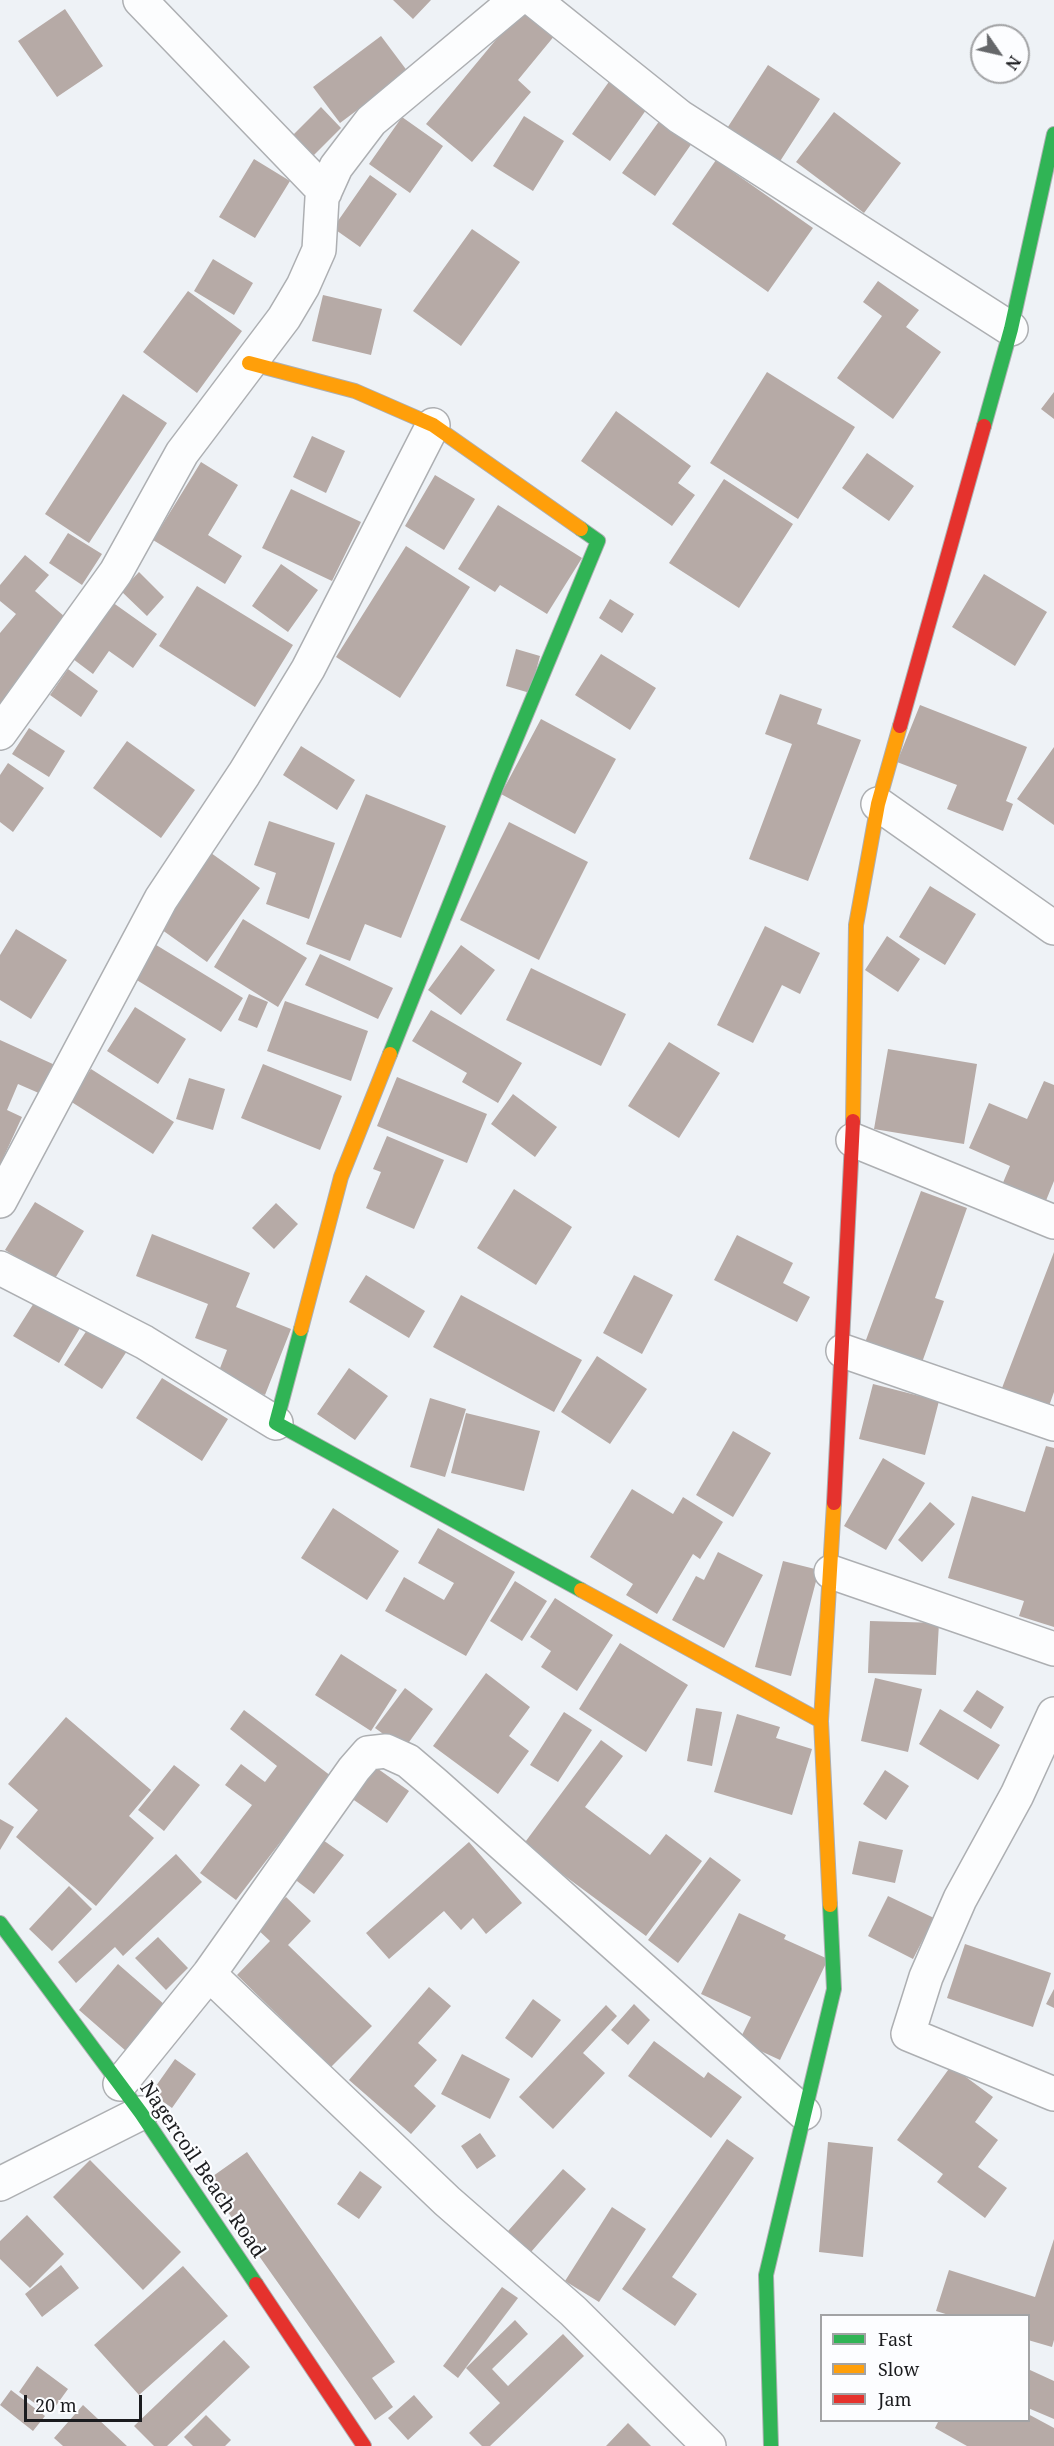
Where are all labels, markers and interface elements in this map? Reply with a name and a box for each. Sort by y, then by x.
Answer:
north arrow [970,24,1030,84]
text: N [1001,52,1026,74]
street label: Nagercoil Beach Road [134,2077,270,2263]
legend [820,2314,1030,2422]
text: Fast [878,2327,913,2351]
text: Slow [878,2357,919,2381]
scale bar [27,2383,146,2421]
text: Jam [878,2387,912,2411]
text: 20 m [35,2393,77,2417]

